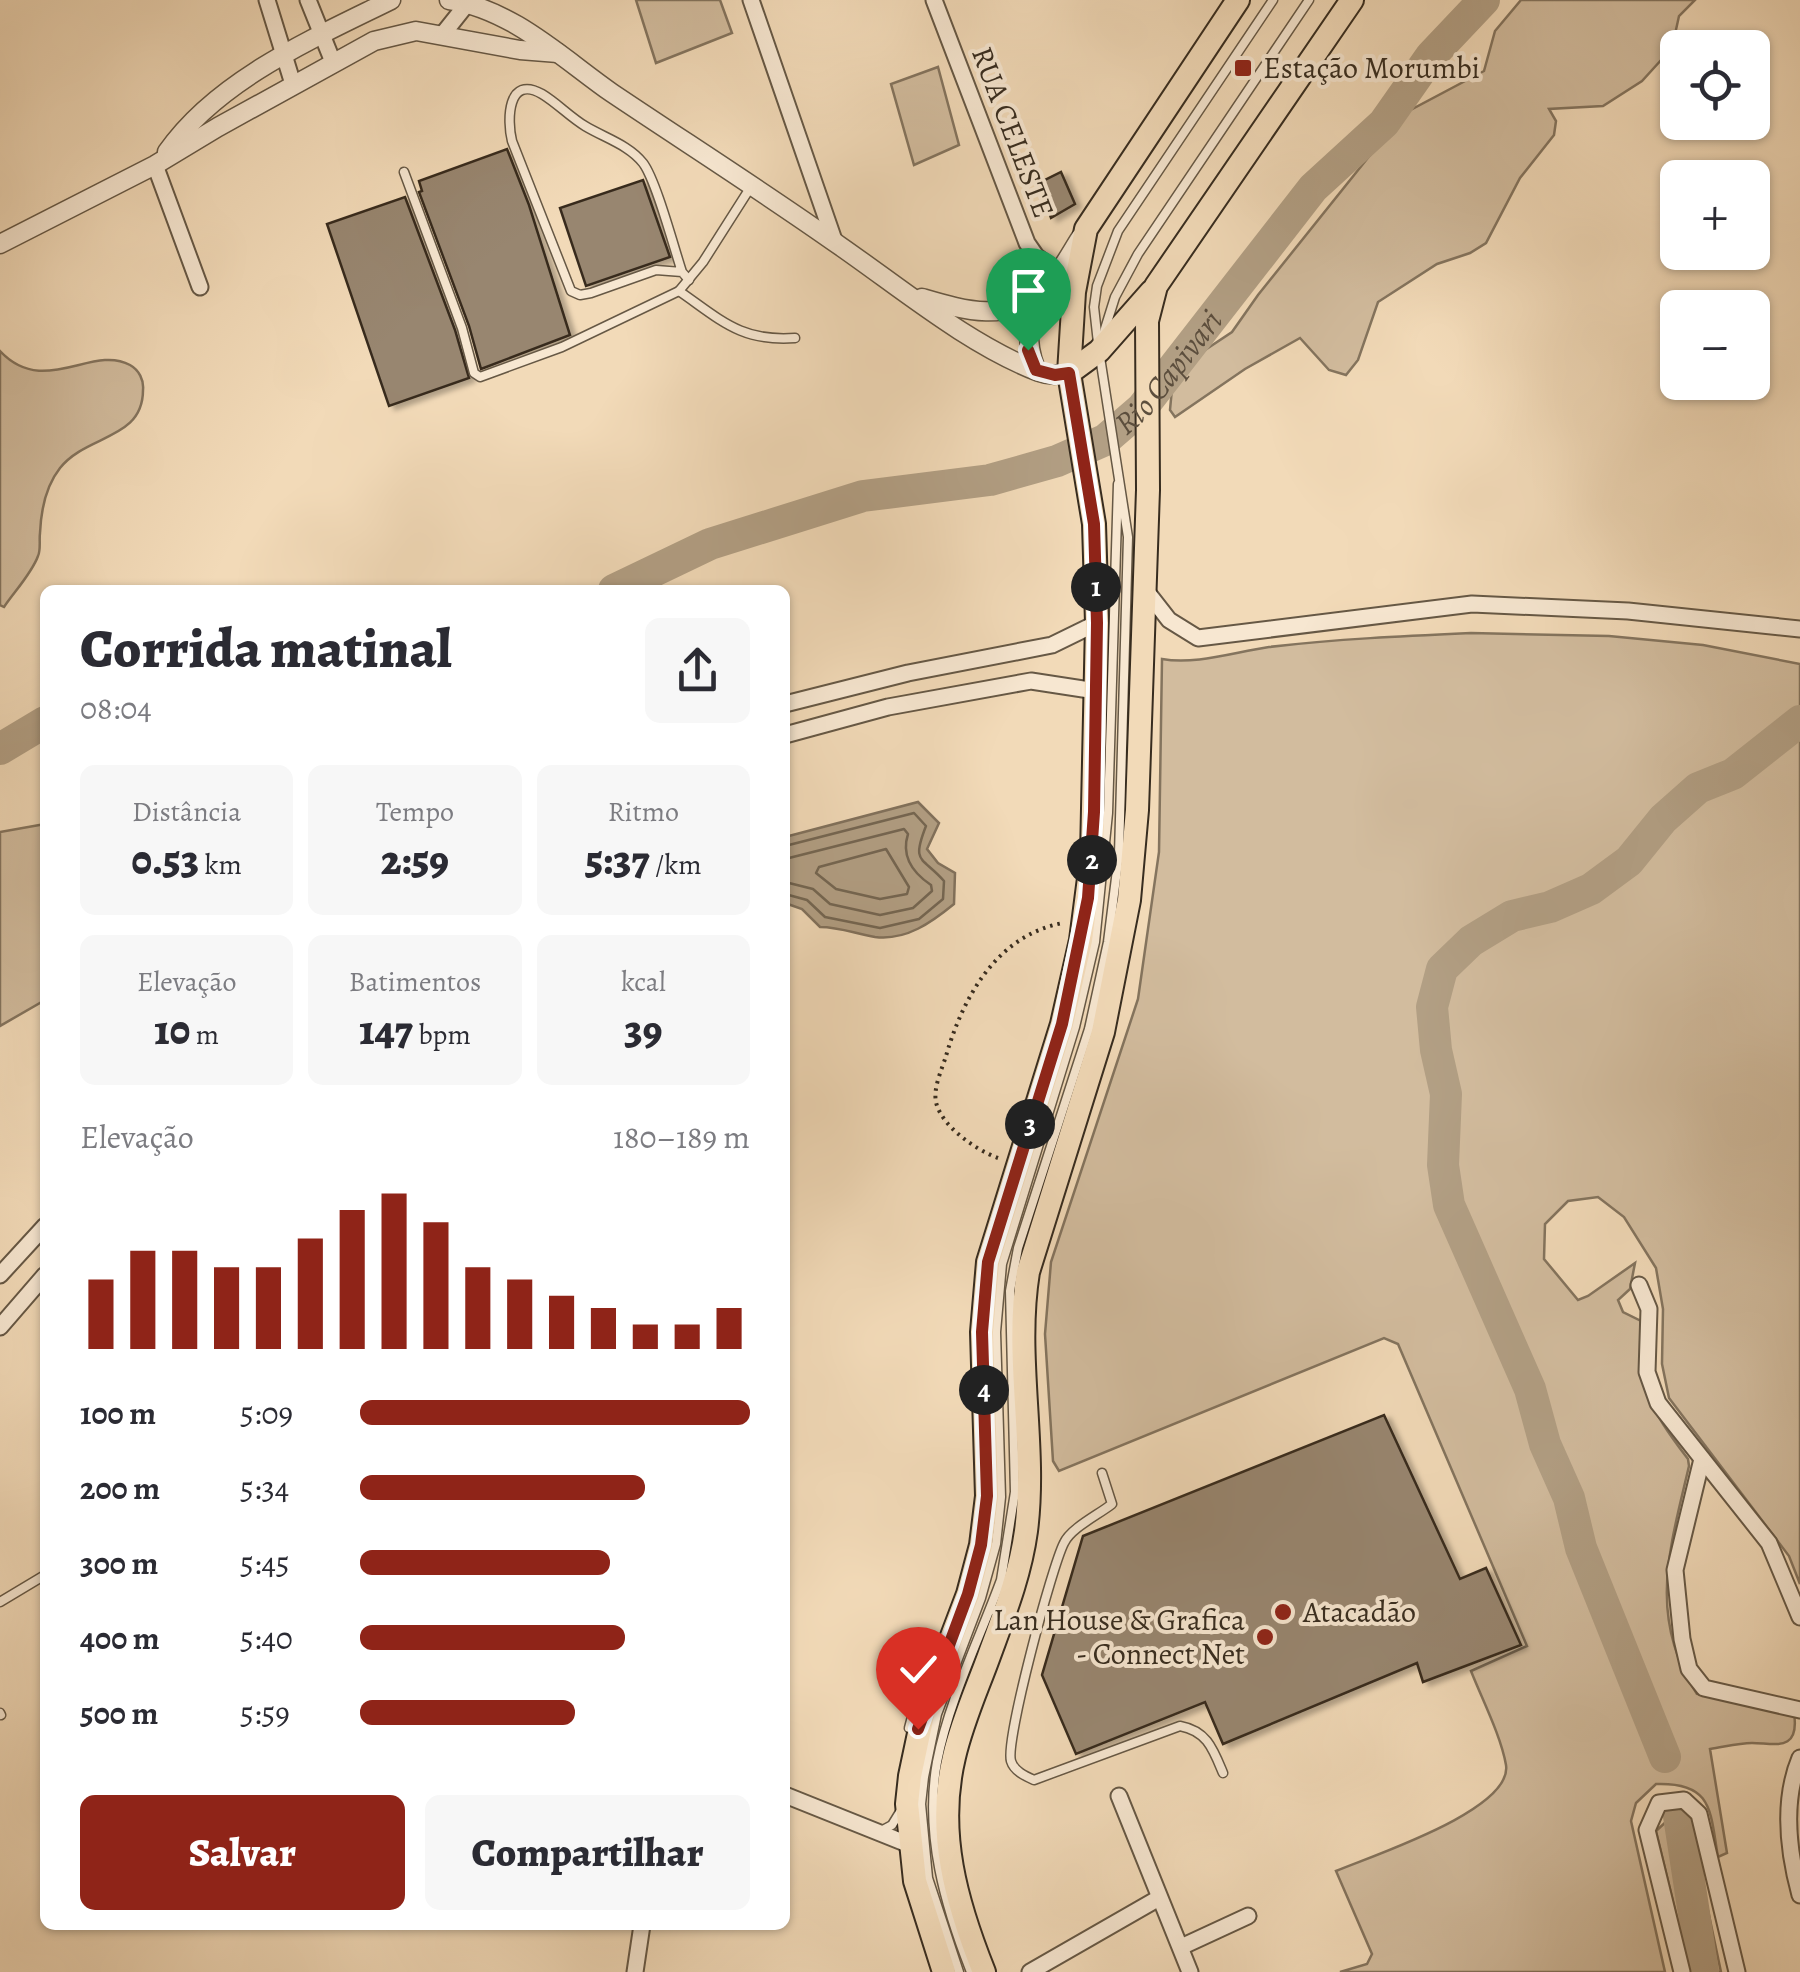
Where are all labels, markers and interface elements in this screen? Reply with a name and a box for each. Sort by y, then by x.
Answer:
map controls [1660,30,1770,400]
button: locate [1660,30,1770,140]
street label: RUA CELESTE [962,41,1064,223]
place label: Estação Morumbi [1263,48,1480,88]
marker: Estação Morumbi [1232,57,1254,79]
button: + [1660,160,1770,270]
pin [986,248,1071,351]
icon: arrive [1001,263,1056,318]
button: − [1660,290,1770,400]
water label: Rio Capivari [1105,301,1232,445]
pin: 1 [1071,562,1121,612]
text: 1 [1091,568,1101,606]
text: Corrida matinal [80,611,452,686]
button: share [645,618,750,723]
text: 08:04 [80,686,152,730]
text: Distância [132,793,241,831]
text: Tempo [376,793,454,831]
text: Ritmo [608,793,679,831]
text: 0.53 [132,831,199,888]
text: 2:59 [381,831,449,888]
text: 5:37 [585,831,649,888]
pin: 2 [1067,835,1117,885]
text: 2 [1085,841,1099,879]
text: km [199,846,242,884]
text: /km [649,846,701,884]
text: Elevação [137,963,236,1001]
text: Batimentos [349,963,481,1001]
text: kcal [621,963,666,1001]
text: 10 [154,1001,190,1058]
text: 147 [359,1001,413,1058]
text: 39 [624,1001,662,1058]
text: m [190,1016,219,1054]
text: bpm [413,1016,471,1054]
pin: 3 [1005,1099,1055,1149]
text: 3 [1024,1105,1036,1143]
text: Elevação [80,1115,194,1159]
text: 180–189 m [613,1115,750,1159]
pin: 4 [959,1365,1009,1415]
text: 4 [977,1371,991,1409]
text: 100 m [80,1391,156,1435]
text: 5:09 [240,1391,293,1435]
text: 200 m [80,1466,160,1510]
text: 5:34 [240,1466,289,1510]
text: 300 m [80,1541,158,1585]
text: 5:45 [240,1541,290,1585]
place label: Atacadão [1302,1592,1416,1632]
place label: Lan House & Grafica - Connect Net [993,1600,1245,1674]
marker: Atacadão [1272,1601,1294,1623]
text: 400 m [80,1616,160,1660]
text: 5:40 [240,1616,293,1660]
marker: Lan House & Grafica - Connect Net [1254,1626,1276,1648]
pin [876,1627,961,1730]
icon: check [891,1642,946,1697]
text: 500 m [80,1691,158,1735]
text: 5:59 [240,1691,290,1735]
button: Salvar [80,1795,405,1910]
button: Compartilhar [425,1795,750,1910]

